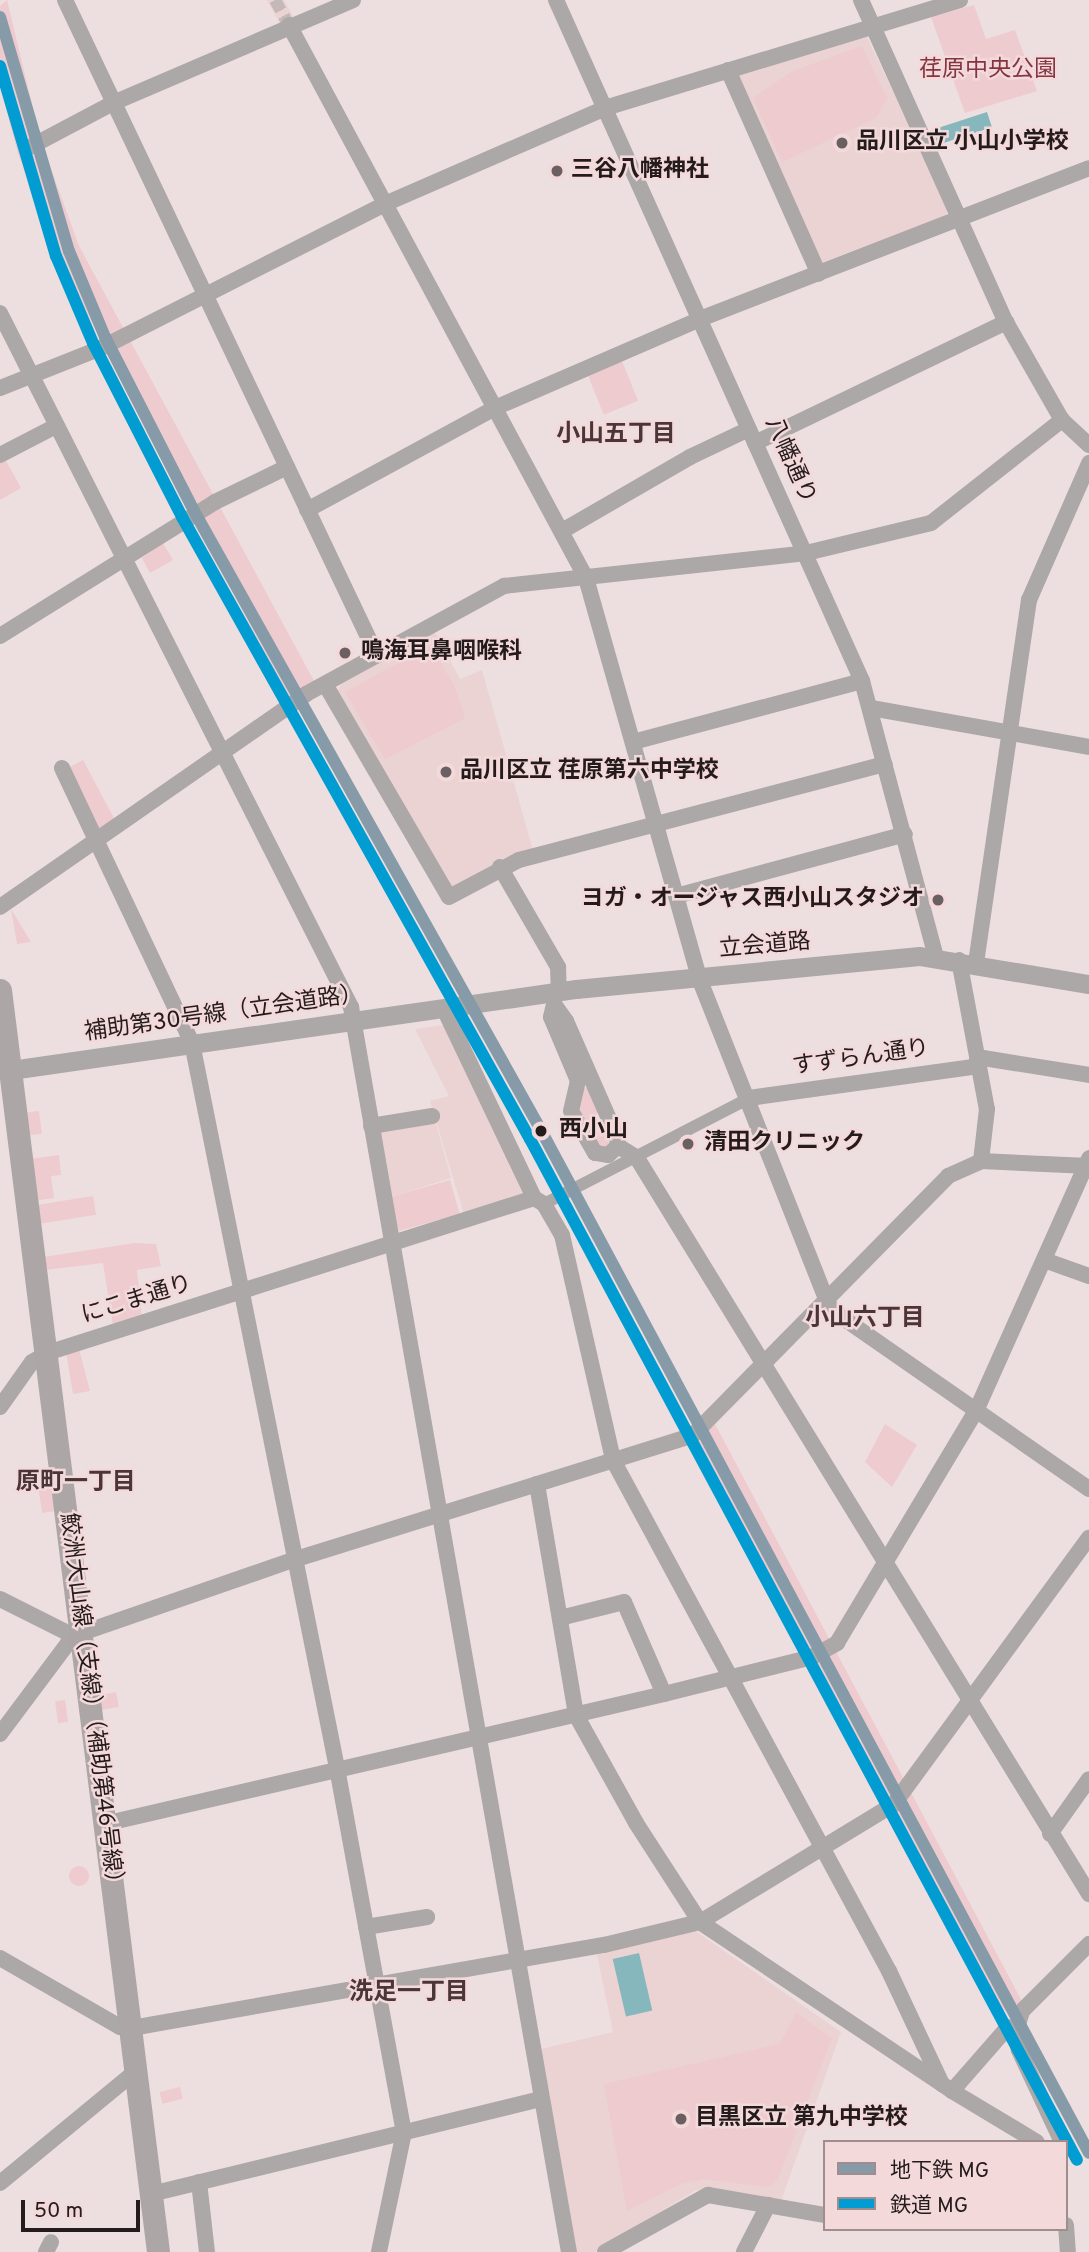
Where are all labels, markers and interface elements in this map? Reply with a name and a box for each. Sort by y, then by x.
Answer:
park label: 荏原中央公園 [919,57,1057,85]
place label: 品川区立 小山小学校 [856,129,1069,157]
marker: 品川区立 小山小学校 [834,135,850,151]
place label: 三谷八幡神社 [571,157,709,185]
marker: 三谷八幡神社 [549,163,565,179]
street label: 八幡通り [758,413,820,509]
district label: 小山五丁目 [556,422,676,450]
place label: 鳴海耳鼻咽喉科 [361,639,522,667]
marker: 鳴海耳鼻咽喉科 [335,643,355,663]
place label: 品川区立 荏原第六中学校 [460,758,719,786]
marker: 品川区立 荏原第六中学校 [438,764,454,780]
place label: ヨガ・オージャス西小山スタジオ [579,886,924,914]
marker: ヨガ・オージャス西小山スタジオ [930,892,946,908]
street label: 立会道路 [718,929,812,965]
street label: 補助第30号線（立会道路） [83,982,365,1048]
street label: すずらん通り [791,1036,931,1082]
place label: 西小山 [559,1117,628,1145]
marker: 西小山 [529,1119,553,1143]
place label: 清田クリニック [704,1130,865,1158]
marker: 清田クリニック [678,1134,698,1154]
street label: にこま通り [78,1271,196,1331]
district label: 小山六丁目 [805,1306,925,1334]
district label: 原町一丁目 [16,1470,136,1498]
street label: 鮫洲大山線（支線）（補助第46号線） [53,1511,127,1897]
district label: 洗足一丁目 [349,1980,469,2008]
place label: 目黒区立 第九中学校 [695,2105,908,2133]
marker: 目黒区立 第九中学校 [673,2111,689,2127]
legend [823,2140,1068,2231]
text: 地下鉄 MG [890,2158,989,2185]
scale bar [24,2186,144,2230]
text: 鉄道 MG [890,2193,968,2220]
text: 50 m [34,2198,83,2225]

